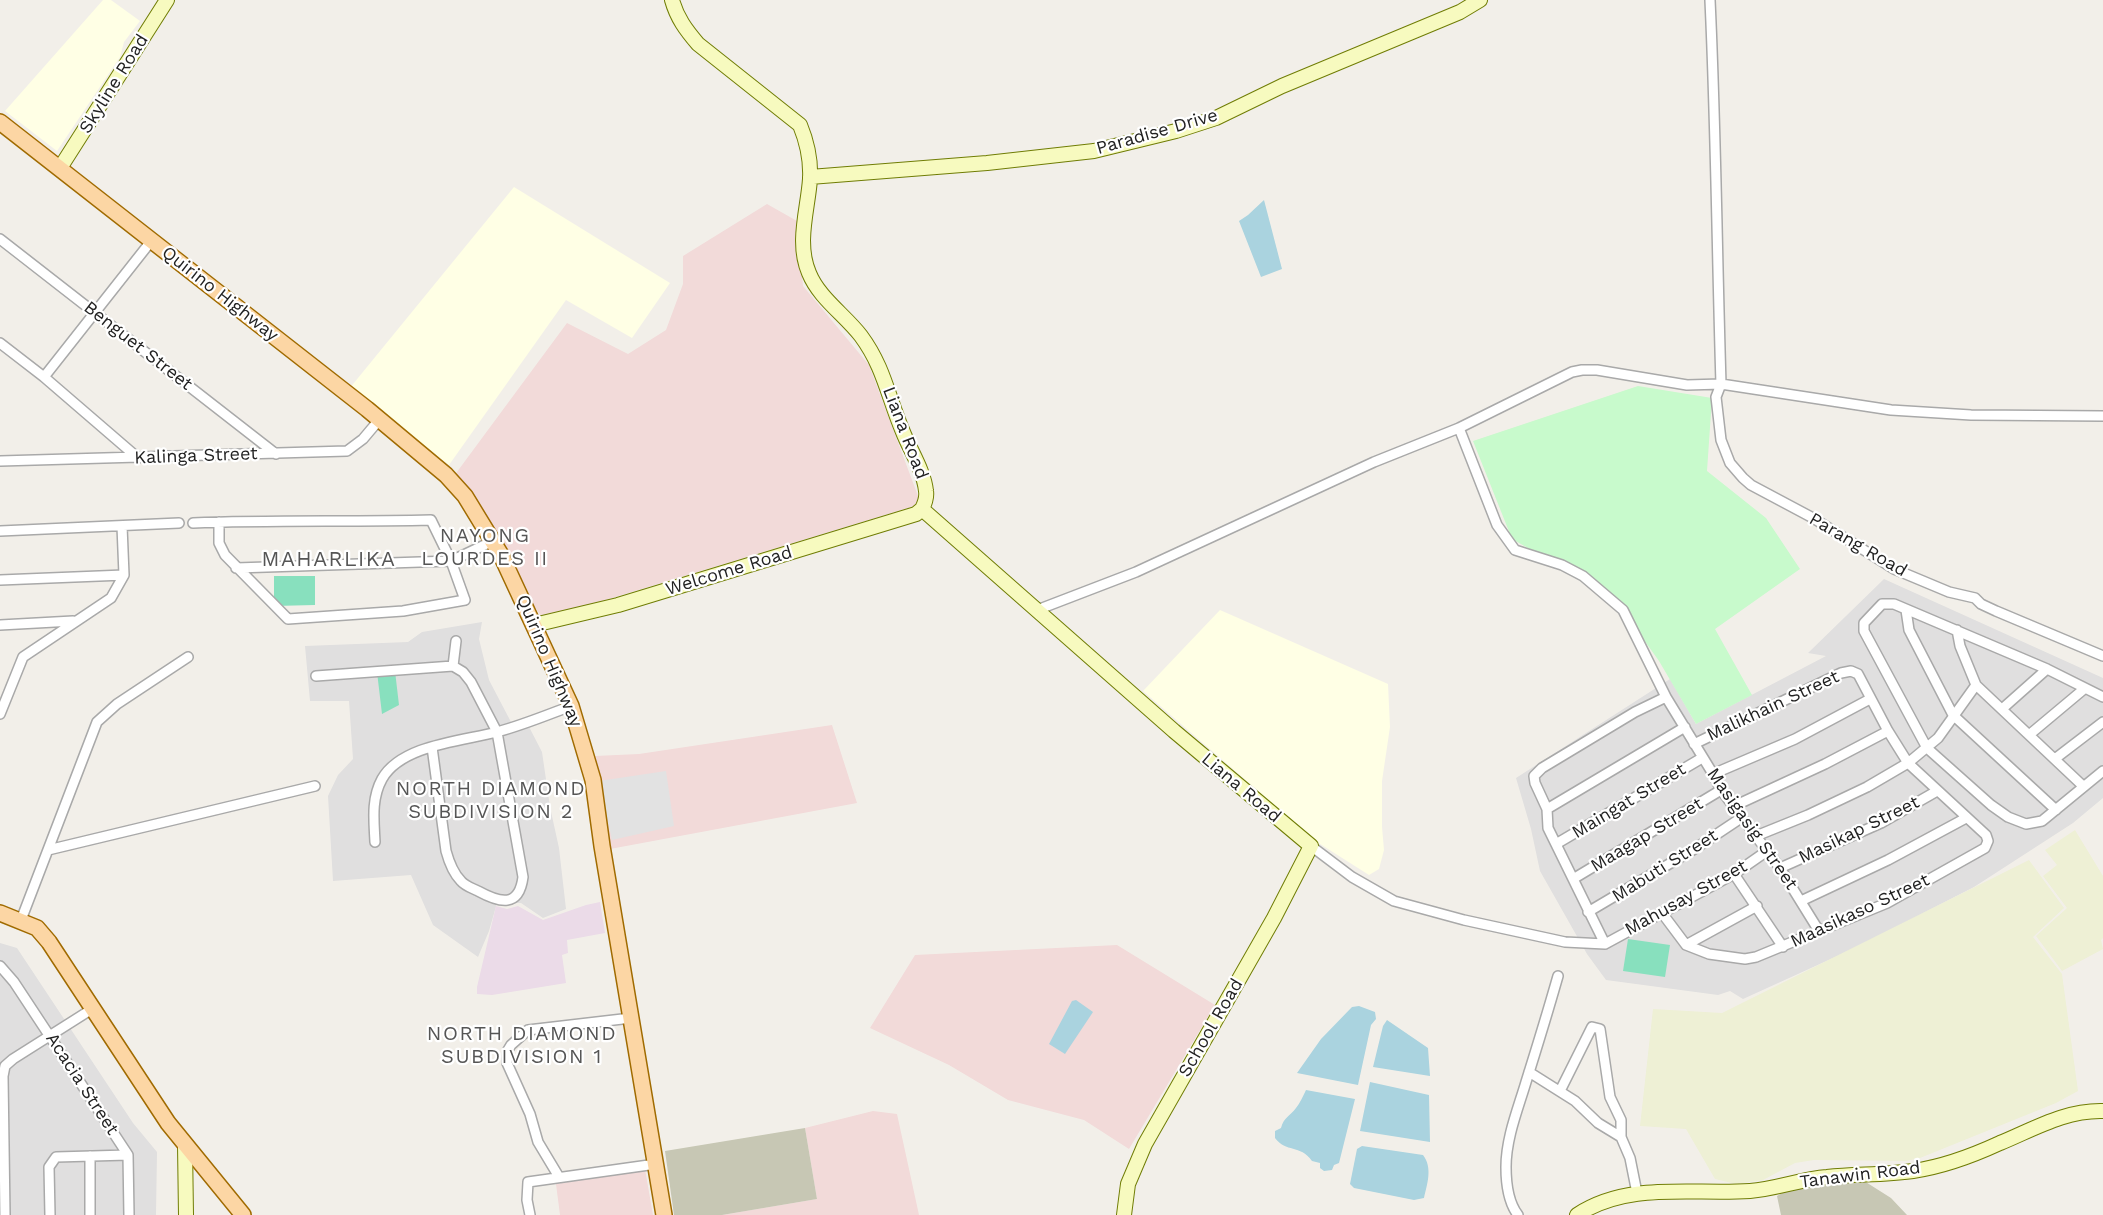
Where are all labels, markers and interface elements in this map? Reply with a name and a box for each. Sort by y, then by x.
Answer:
street label: Skyline Road [75,30,153,138]
street label: Paradise Drive [1094,104,1220,160]
street label: Quirino Highway [157,242,283,346]
street label: Benguet Street [79,297,197,395]
street label: Liana Road [878,384,932,482]
street label: Kalinga Street [134,443,258,469]
street label: Parang Road [1805,508,1911,582]
district label: NAYONG LOURDES II [421,524,549,571]
street label: Welcome Road [663,542,795,600]
district label: MAHARLIKA [262,547,396,573]
street label: Quirino Highway [511,591,587,731]
street label: Malikhain Street [1703,666,1843,746]
street label: Liana Road [1197,749,1285,827]
street label: Maingat Street [1568,759,1690,843]
street label: Masigasig Street [1702,764,1802,894]
district label: NORTH DIAMOND SUBDIVISION 2 [396,777,586,824]
street label: Masikap Street [1795,791,1923,869]
street label: Maagap Street [1587,793,1707,877]
street label: Mabuti Street [1608,825,1722,907]
street label: Mahusay Street [1621,855,1751,941]
street label: Maasikaso Street [1787,869,1933,953]
street label: School Road [1174,975,1248,1081]
district label: NORTH DIAMOND SUBDIVISION 1 [427,1022,617,1069]
street label: Acacia Street [41,1029,123,1139]
street label: Tanawin Road [1798,1157,1922,1193]

